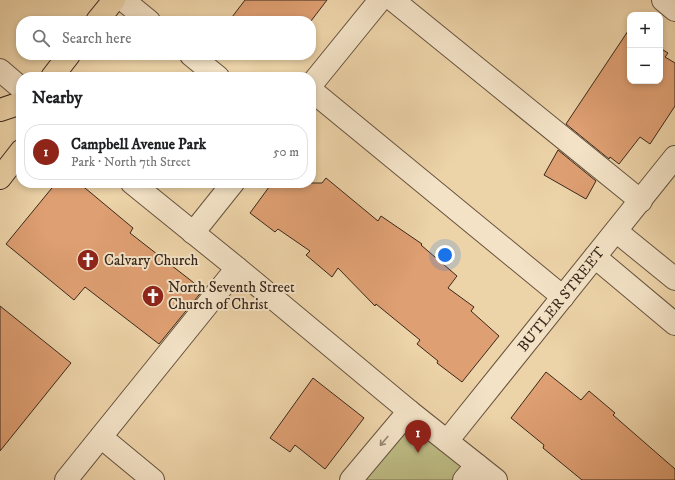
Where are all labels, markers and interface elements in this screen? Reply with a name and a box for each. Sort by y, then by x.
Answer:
map controls [627,12,663,84]
button: + [627,12,663,48]
search box [16,16,316,60]
icon: search [30,27,52,49]
text: Search here [62,29,131,48]
button: − [627,48,663,84]
text: Nearby [32,87,82,109]
text: Campbell Avenue Park [71,135,206,154]
text: 1 [44,144,48,160]
text: 50 m [273,144,299,160]
text: Park · North 7th Street [71,154,191,170]
street label: BUTLER STREET [513,242,609,355]
your location [435,245,455,265]
church icon: Calvary Church [75,247,101,273]
place label: Calvary Church [104,251,199,270]
place label: North Seventh Street Church of Christ [168,278,295,314]
church icon: North Seventh Street Church of Christ [140,283,166,309]
pin: 1 [405,420,431,453]
one-way arrow [379,435,388,446]

